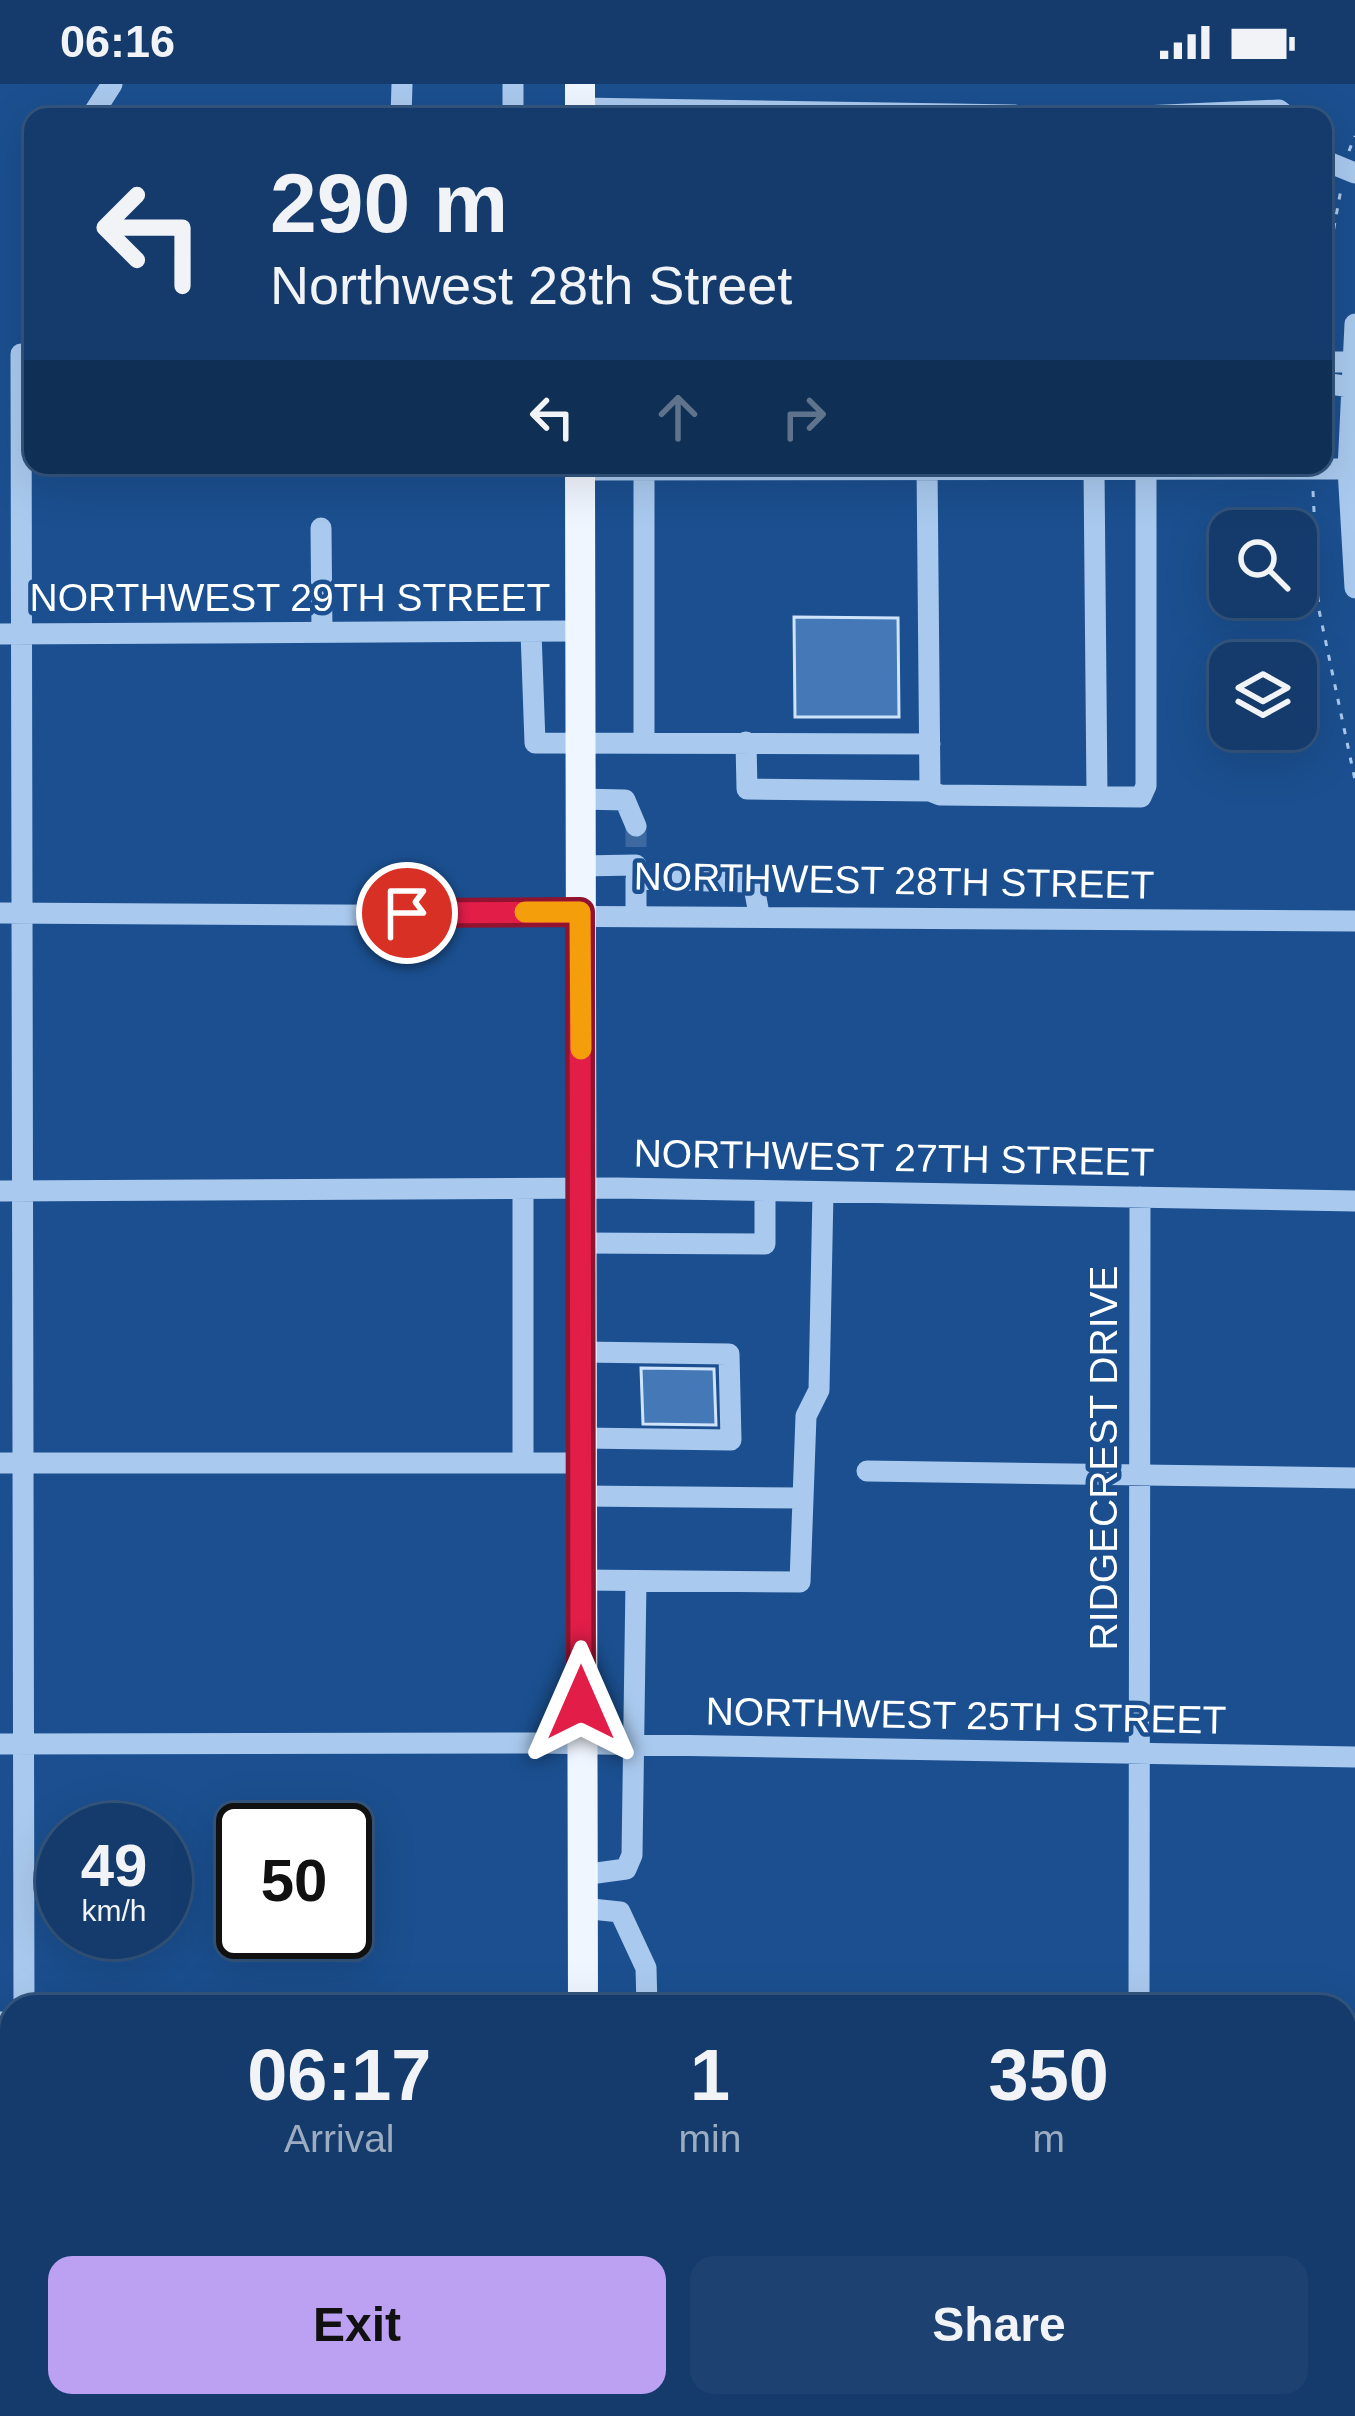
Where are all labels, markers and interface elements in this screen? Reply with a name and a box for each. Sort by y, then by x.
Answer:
text: 06:16 [60,16,175,67]
icon: left [72,156,228,312]
text: 290 m [270,156,508,250]
text: Northwest 28th Street [270,255,792,315]
icon: left [519,384,585,450]
icon: ahead [645,384,711,450]
icon: right [771,384,837,450]
map controls [1209,510,1317,750]
button: search [1209,510,1317,618]
street label: NORTHWEST 29TH STREET [30,576,550,619]
button: layers [1209,642,1317,750]
street label: NORTHWEST 28TH STREET [633,854,1155,907]
pin [356,862,458,964]
icon: arrive [374,880,440,946]
street label: NORTHWEST 27TH STREET [633,1131,1155,1184]
street label: RIDGECREST DRIVE [1082,1265,1125,1651]
position arrow [518,1640,644,1766]
street label: NORTHWEST 25TH STREET [705,1689,1227,1742]
speed limit sign: 50 [216,1803,372,1959]
text: 49 [81,1832,147,1899]
text: km/h [81,1894,147,1927]
text: 06:17 [247,2035,431,2115]
text: 1 [690,2035,730,2115]
text: 350 [989,2035,1109,2115]
text: Arrival [284,2117,395,2160]
text: min [679,2117,741,2160]
text: m [1032,2117,1065,2160]
button: Exit [48,2256,666,2394]
button: Share [690,2256,1308,2394]

